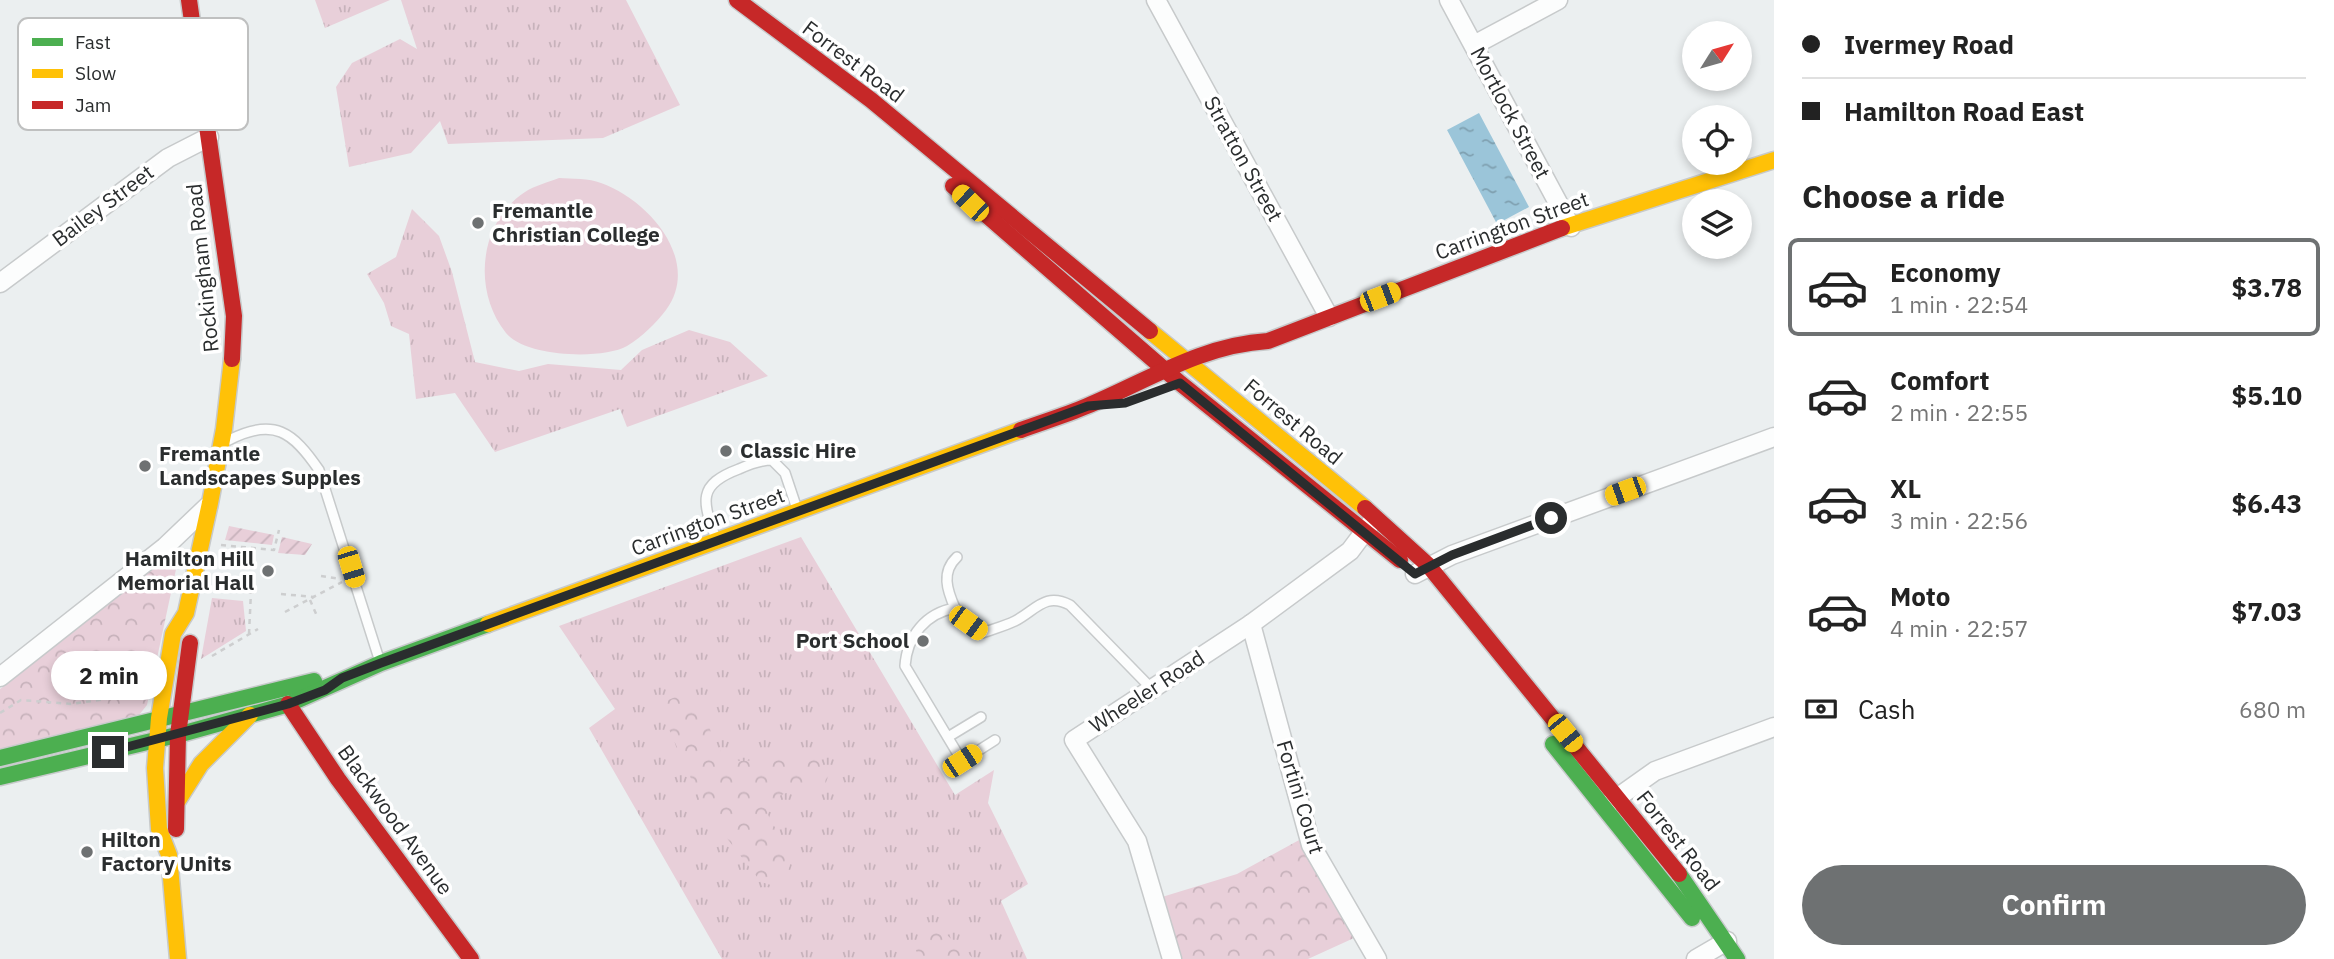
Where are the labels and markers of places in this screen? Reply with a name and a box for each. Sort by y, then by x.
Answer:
place label: Fremantle Christian College [492,196,660,248]
marker: Fremantle Christian College [470,215,486,231]
place label: Classic Hire [740,436,856,464]
place label: Fremantle Landscapes Supples [159,439,361,491]
marker: Classic Hire [718,443,734,459]
marker: Fremantle Landscapes Supples [137,458,153,474]
place label: Hamilton Hill Memorial Hall [117,544,254,596]
marker: Hamilton Hill Memorial Hall [260,563,276,579]
place label: Port School [796,626,909,654]
marker: Port School [915,633,931,649]
place label: Hilton Factory Units [101,825,232,877]
marker: Hilton Factory Units [79,844,95,860]

